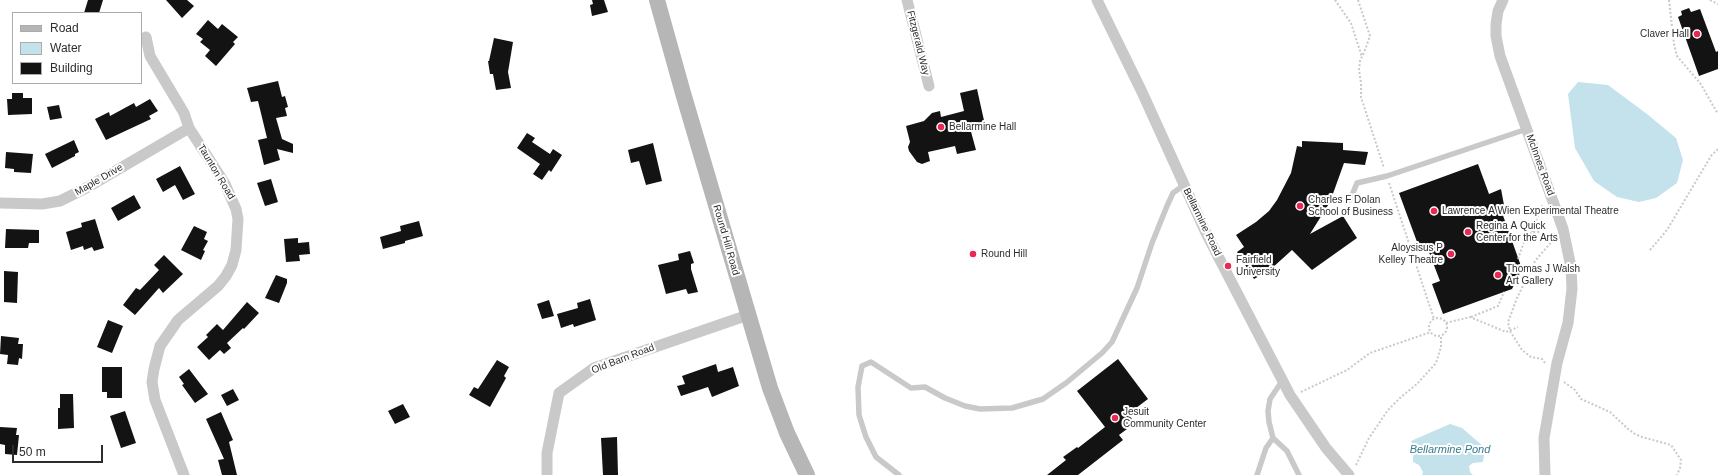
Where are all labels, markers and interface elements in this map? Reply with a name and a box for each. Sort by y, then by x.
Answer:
street label: Fitzgerald Way [904,9,932,77]
legend [12,12,142,84]
text: Road [50,21,79,35]
place label: Claver Hall [1640,28,1689,40]
marker: Claver Hall [1692,29,1702,39]
text: Water [50,41,82,55]
text: Building [50,61,93,75]
place label: Bellarmine Hall [949,121,1016,133]
marker: Bellarmine Hall [936,122,946,132]
street label: McInnes Road [1523,133,1557,197]
street label: Taunton Road [195,142,237,202]
street label: Maple Drive [73,161,125,199]
street label: Bellarmine Road [1180,186,1224,258]
place label: Charles F Dolan School of Business [1308,194,1393,218]
marker: Charles F Dolan School of Business [1295,201,1305,211]
street label: Round Hill Road [710,203,742,277]
place label: Lawrence A Wien Experimental Theatre [1442,205,1619,217]
marker: Lawrence A Wien Experimental Theatre [1429,206,1439,216]
place label: Regina A Quick Center for the Arts [1476,220,1558,244]
marker: Regina A Quick Center for the Arts [1463,227,1473,237]
place label: Aloysisus P Kelley Theatre [1379,242,1443,266]
place label: Round Hill [981,248,1027,260]
marker: Round Hill [968,249,978,259]
marker: Aloysisus P Kelley Theatre [1446,249,1456,259]
place label: Fairfield University [1236,254,1280,278]
marker: Fairfield University [1223,261,1233,271]
place label: Thomas J Walsh Art Gallery [1506,263,1580,286]
marker: Thomas J Walsh Art Gallery [1493,270,1503,280]
street label: Old Barn Road [590,342,656,376]
place label: Jesuit Community Center [1123,406,1206,430]
marker: Jesuit Community Center [1110,413,1120,423]
scale bar [14,437,105,463]
water label: Bellarmine Pond [1410,443,1490,457]
text: 50 m [19,445,46,459]

